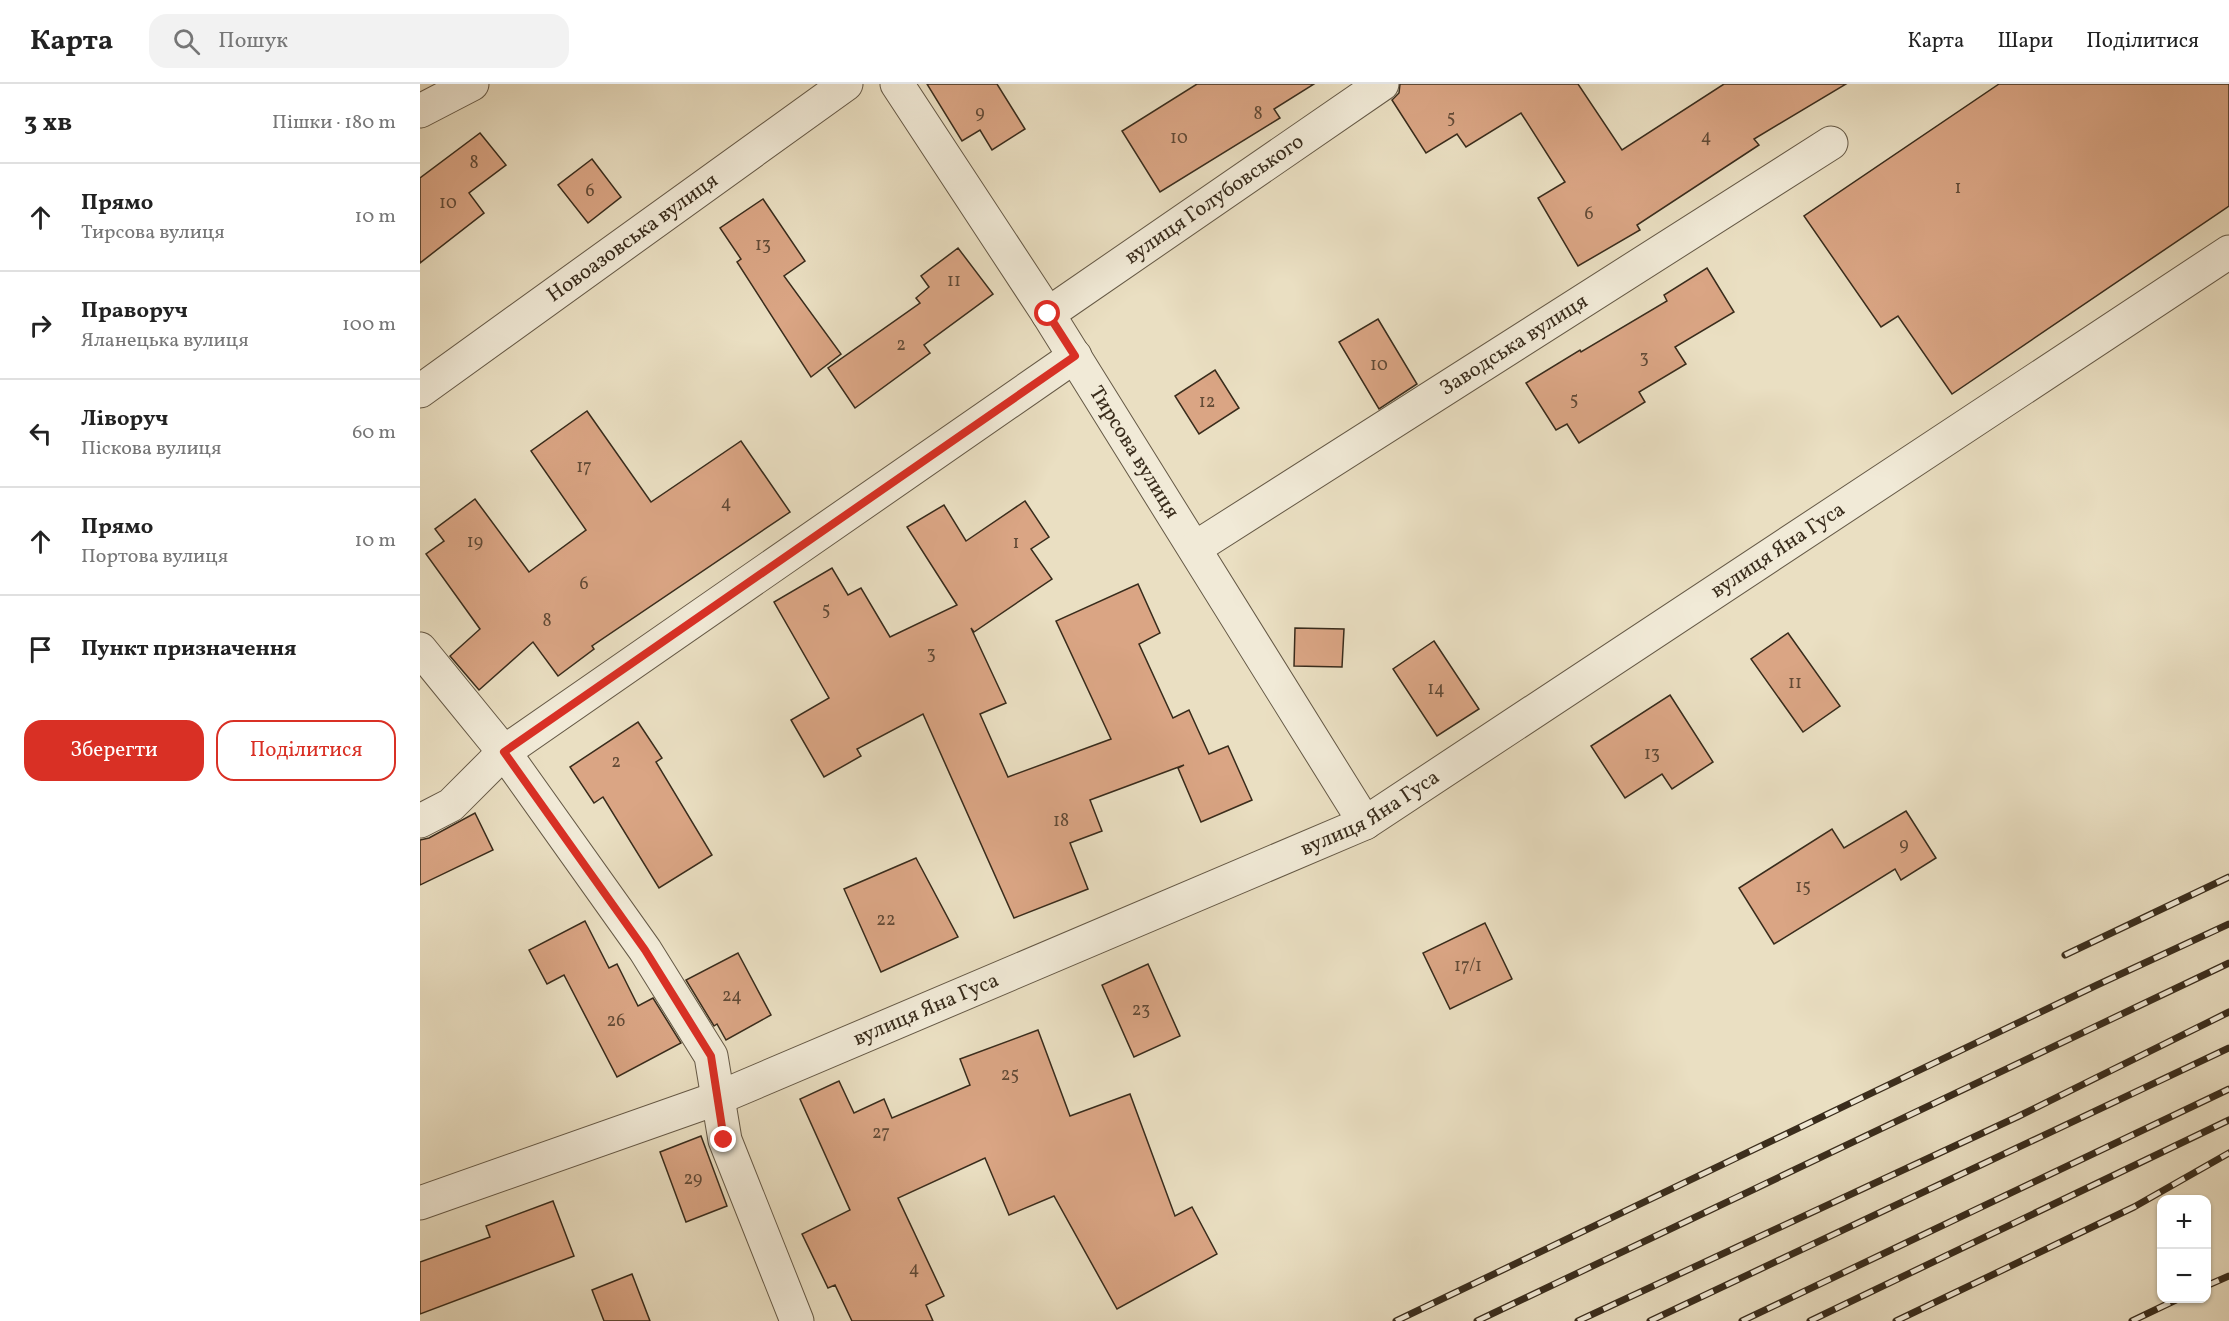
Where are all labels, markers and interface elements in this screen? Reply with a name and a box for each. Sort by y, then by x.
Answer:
search box [149,14,569,68]
text: Карта [30,22,113,61]
icon: search [170,25,203,58]
text: Пошук [218,26,288,57]
text: Карта [1907,27,1964,56]
text: Шари [1997,27,2053,56]
text: Поділитися [2086,27,2199,56]
house number: 9 [975,101,985,126]
house number: 8 [1253,102,1263,127]
text: 3 хв [24,105,72,141]
house number: 5 [1447,106,1455,131]
text: Пішки · 180 m [272,109,396,137]
house number: 4 [1701,125,1711,150]
house number: 10 [1170,126,1188,151]
street label: вулиця Голубовського [1119,127,1310,271]
house number: 8 [469,151,479,176]
street label: Новоазовська вулиця [541,166,724,309]
house number: 1 [1955,176,1961,201]
house number: 6 [585,179,595,204]
text: Прямо [81,188,153,219]
house number: 10 [439,191,457,216]
icon: ahead [24,201,57,234]
house number: 6 [1584,202,1594,227]
text: 10 m [355,203,396,231]
text: Тирсова вулиця [81,219,225,247]
house number: 13 [755,233,771,258]
house number: 11 [947,269,961,294]
street label: Заводська вулиця [1434,287,1594,403]
text: Праворуч [81,296,188,327]
route start [1034,300,1060,326]
icon: right [24,309,57,342]
text: 100 m [342,311,396,339]
text: Яланецька вулиця [81,327,249,355]
house number: 2 [896,333,906,358]
house number: 3 [1639,346,1649,371]
house number: 10 [1370,353,1388,378]
street label: Тирсова вулиця [1082,380,1186,524]
house number: 5 [1570,388,1578,413]
house number: 12 [1199,390,1215,415]
text: Ліворуч [81,404,168,435]
icon: left [24,417,57,450]
text: 60 m [352,419,396,447]
text: Піскова вулиця [81,435,221,463]
house number: 17 [576,455,592,480]
house number: 4 [721,491,731,516]
street label: вулиця Яна Гуса [1705,495,1851,605]
text: Прямо [81,512,153,543]
icon: ahead [24,525,57,558]
text: 10 m [355,527,396,555]
house number: 19 [467,530,483,555]
house number: 1 [1013,531,1019,556]
text: Портова вулиця [81,543,228,571]
house number: 6 [579,572,589,597]
house number: 5 [822,598,830,623]
house number: 8 [542,609,552,634]
icon: arrive [24,633,57,666]
text: Пункт призначення [81,634,297,665]
house number: 3 [926,642,936,667]
house number: 11 [1788,671,1802,696]
house number: 14 [1427,677,1445,702]
button: Зберегти [24,720,204,781]
button: Поділитися [216,720,396,781]
house number: 13 [1644,742,1660,767]
house number: 2 [611,750,621,775]
street label: вулиця Яна Гуса [1296,763,1445,863]
house number: 18 [1053,809,1069,834]
house number: 9 [1899,833,1909,858]
house number: 15 [1795,875,1811,900]
house number: 22 [876,908,896,933]
house number: 17/1 [1454,954,1482,979]
street label: вулиця Яна Гуса [849,966,1003,1053]
house number: 24 [722,984,742,1009]
house number: 23 [1132,998,1150,1023]
house number: 26 [607,1009,625,1034]
house number: 25 [1001,1063,1019,1088]
house number: 27 [872,1121,890,1146]
route end [710,1126,736,1152]
house number: 29 [684,1167,702,1192]
map controls [2157,1195,2211,1303]
button: + [2157,1195,2211,1249]
button: − [2157,1249,2211,1303]
house number: 4 [909,1257,919,1282]

